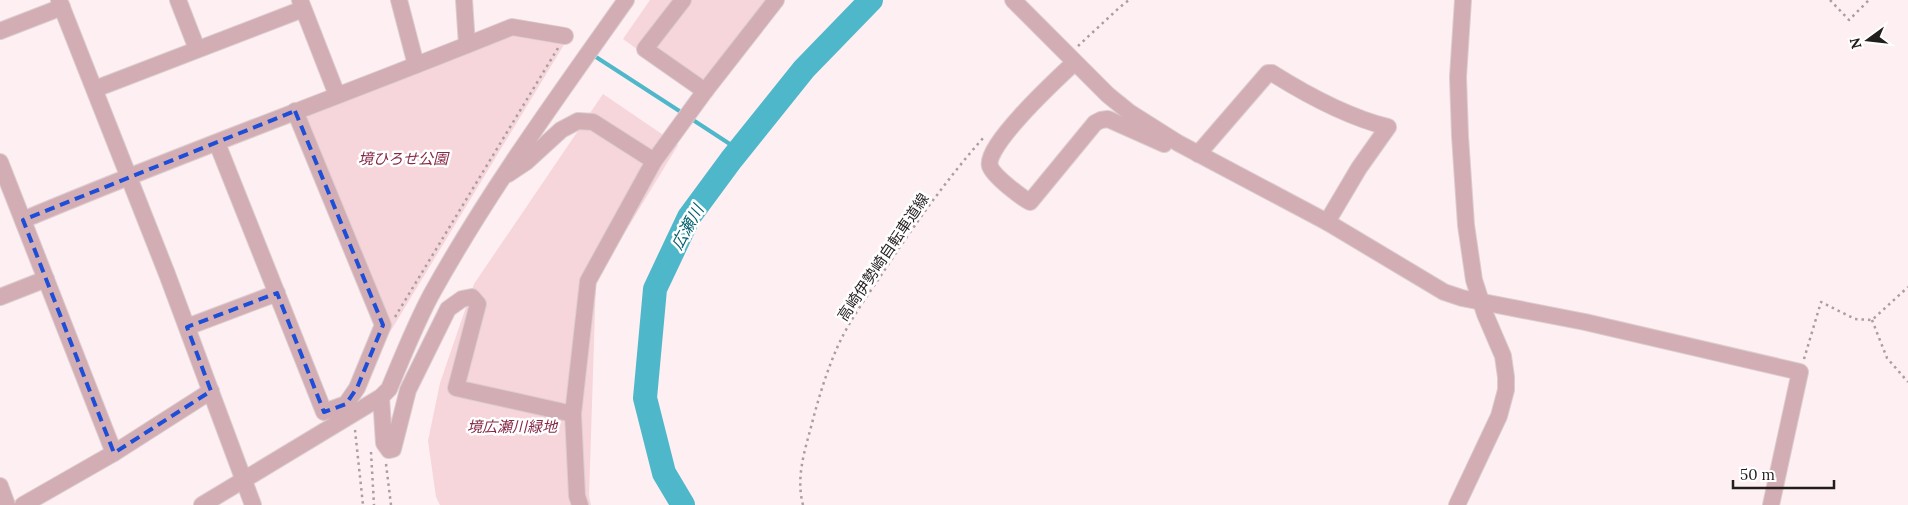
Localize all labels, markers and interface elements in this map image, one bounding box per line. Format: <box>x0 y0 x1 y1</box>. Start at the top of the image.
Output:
north arrow <box>1843 15 1893 65</box>
text: N <box>1845 36 1866 51</box>
park label: 境ひろせ公園 <box>358 149 450 168</box>
street label: 高崎伊勢崎自転車道線 <box>833 190 933 324</box>
water label: 広瀬川 <box>667 199 708 253</box>
park label: 境広瀬川緑地 <box>467 417 559 436</box>
scale bar <box>1733 458 1834 490</box>
text: 50 m <box>1740 465 1775 484</box>

